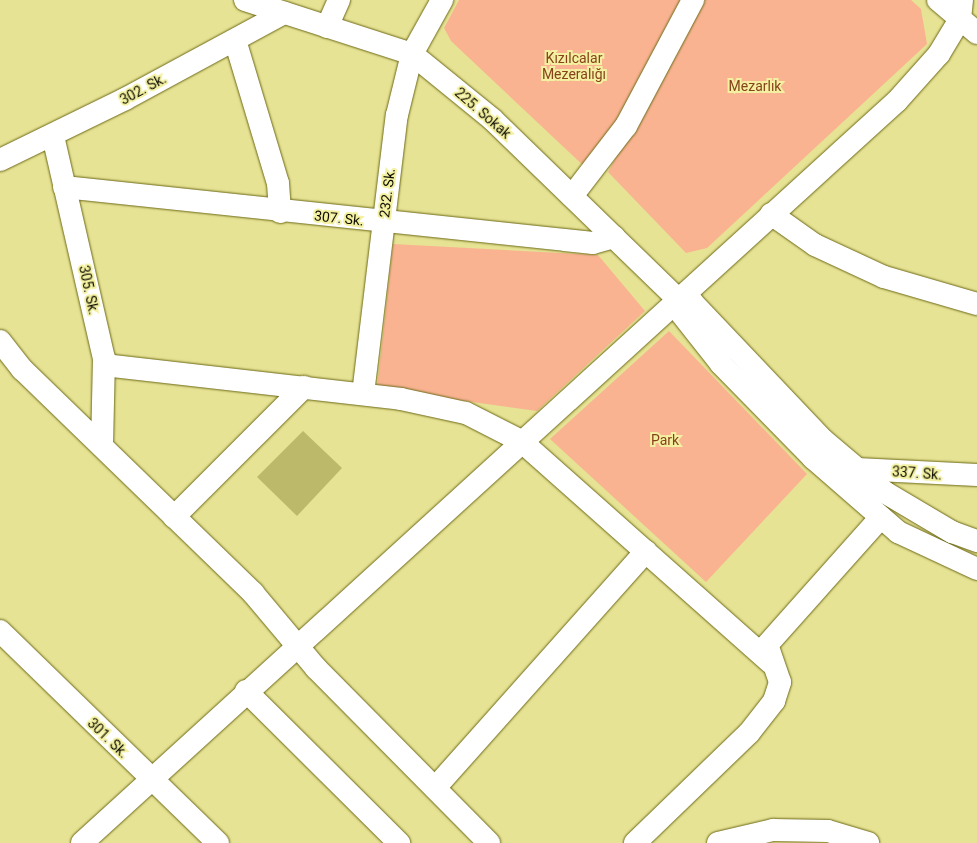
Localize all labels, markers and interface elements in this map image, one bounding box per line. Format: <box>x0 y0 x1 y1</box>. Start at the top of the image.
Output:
park label: Kızılcalar Mezeralığı <box>542 50 606 82</box>
street label: 302. Sk. <box>117 70 169 108</box>
park label: Mezarlık <box>729 78 781 94</box>
street label: 225. Sokak <box>451 84 515 142</box>
street label: 232. Sk. <box>376 167 398 219</box>
street label: 307. Sk. <box>313 207 365 229</box>
street label: 305. Sk. <box>76 264 102 316</box>
park label: Park <box>651 432 679 448</box>
street label: 337. Sk. <box>892 463 942 483</box>
street label: 301. Sk. <box>84 715 132 761</box>

